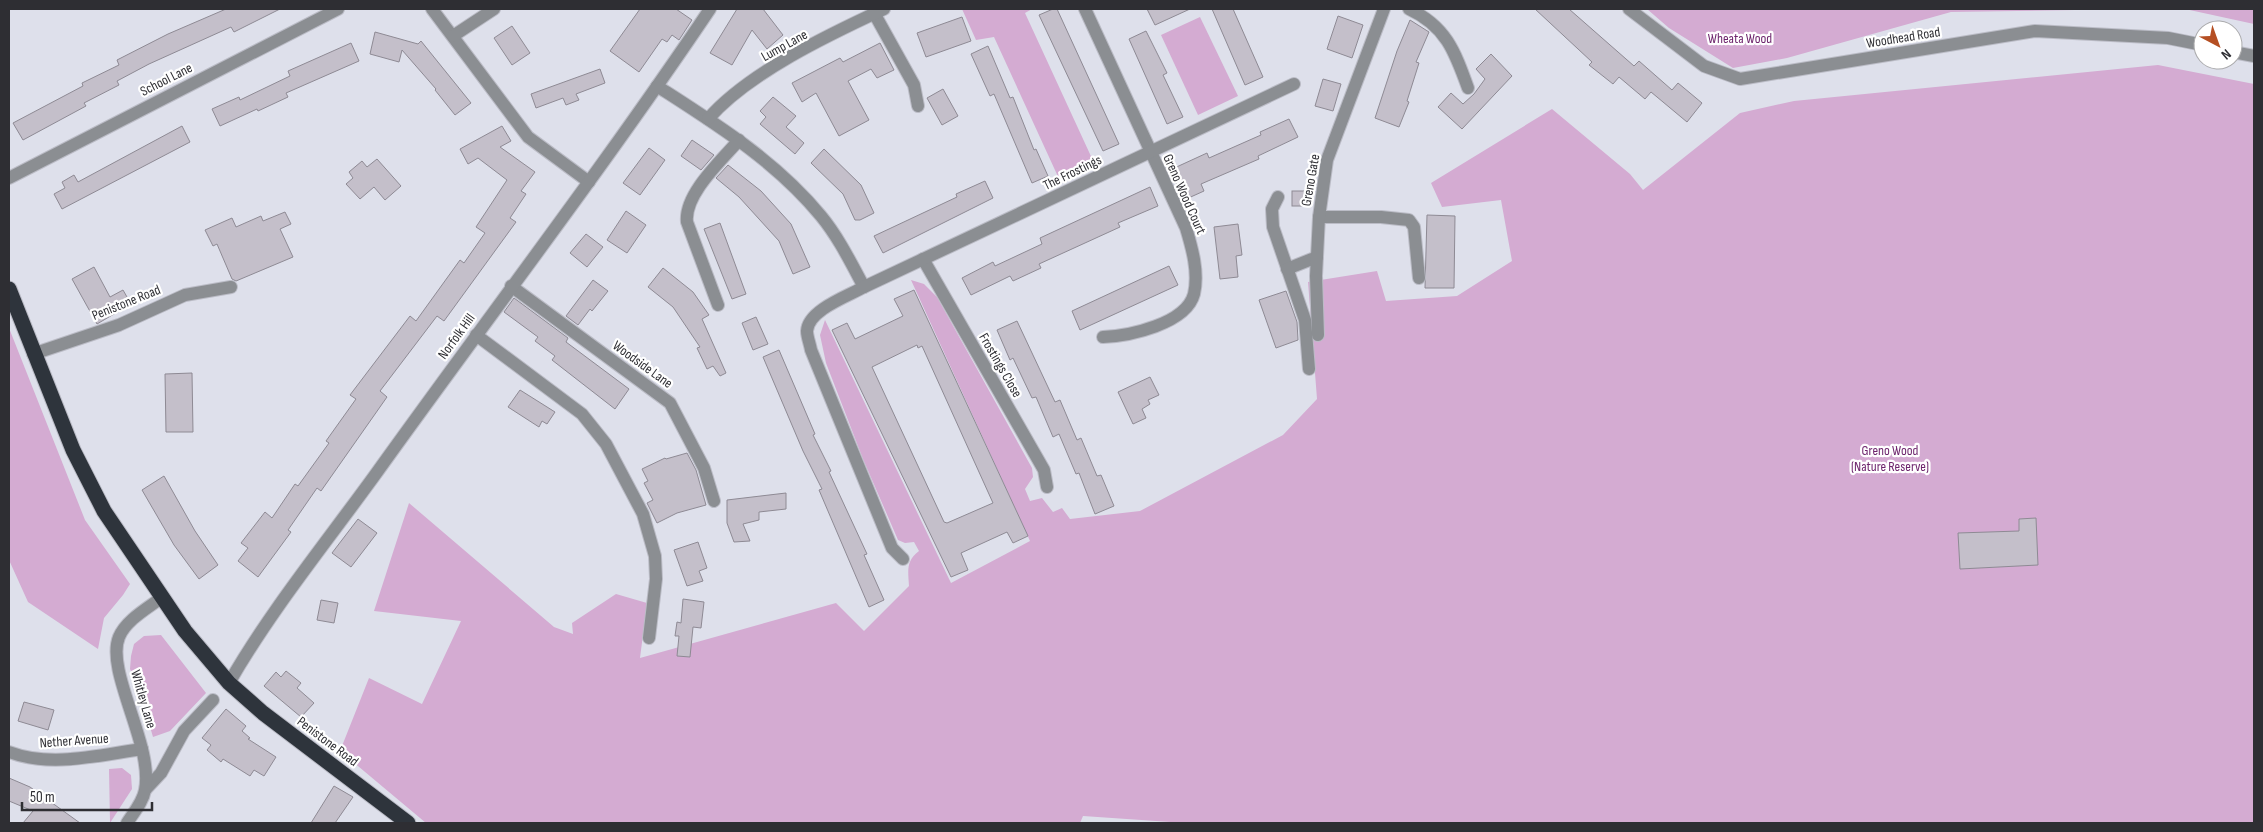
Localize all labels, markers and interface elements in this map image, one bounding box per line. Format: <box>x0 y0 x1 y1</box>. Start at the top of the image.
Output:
north arrow <box>2193 20 2243 70</box>
street label: Woodhead Road <box>1865 23 1941 52</box>
street label: Lump Lane <box>758 26 810 65</box>
park label: Wheata Wood <box>1708 30 1772 47</box>
text: N <box>2218 46 2235 63</box>
street label: School Lane <box>137 59 195 100</box>
street label: The Frostings <box>1040 151 1104 194</box>
street label: Greno Wood Court <box>1159 152 1210 237</box>
street label: Greno Gate <box>1298 153 1323 207</box>
street label: Penistone Road <box>89 281 163 324</box>
street label: Norfolk Hill <box>434 310 479 362</box>
street label: Frostings Close <box>975 330 1026 400</box>
street label: Woodside Lane <box>609 337 676 392</box>
park label: Greno Wood (Nature Reserve) <box>1851 442 1929 475</box>
street label: Whitley Lane <box>127 668 160 730</box>
street label: Penistone Road <box>294 713 362 770</box>
street label: Nether Avenue <box>39 730 109 751</box>
scale bar <box>22 780 152 812</box>
text: 50 m <box>30 788 55 807</box>

